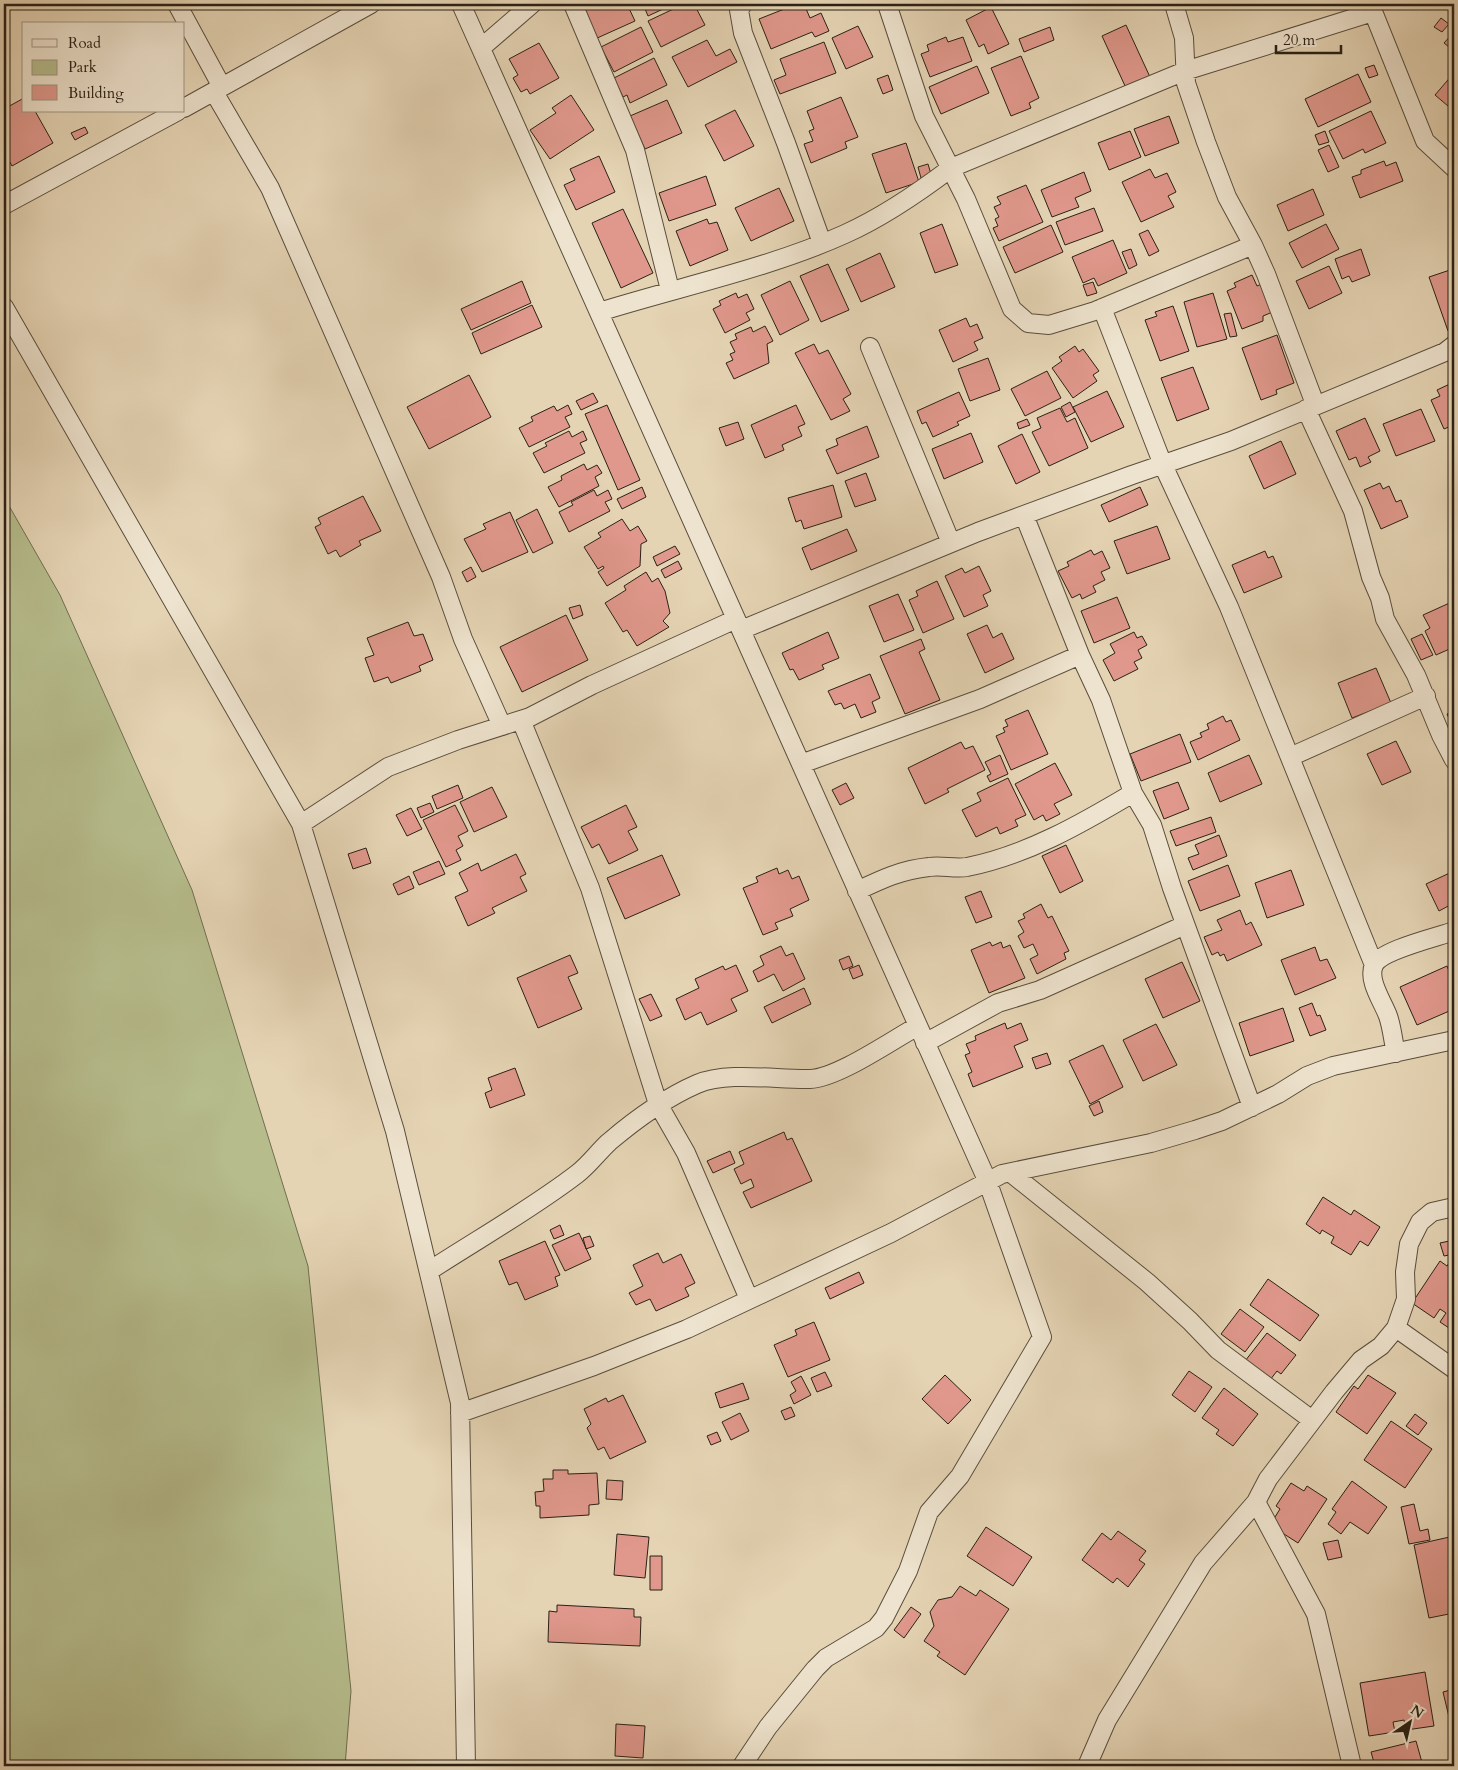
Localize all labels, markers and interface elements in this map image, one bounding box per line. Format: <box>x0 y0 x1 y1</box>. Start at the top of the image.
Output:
legend <box>22 22 185 112</box>
scale bar <box>1276 22 1340 54</box>
text: 20 m <box>1283 30 1315 50</box>
text: Road <box>68 33 101 53</box>
text: Park <box>68 57 97 77</box>
text: Building <box>68 83 124 103</box>
north arrow <box>1386 1698 1436 1748</box>
text: N <box>1407 1700 1427 1723</box>

